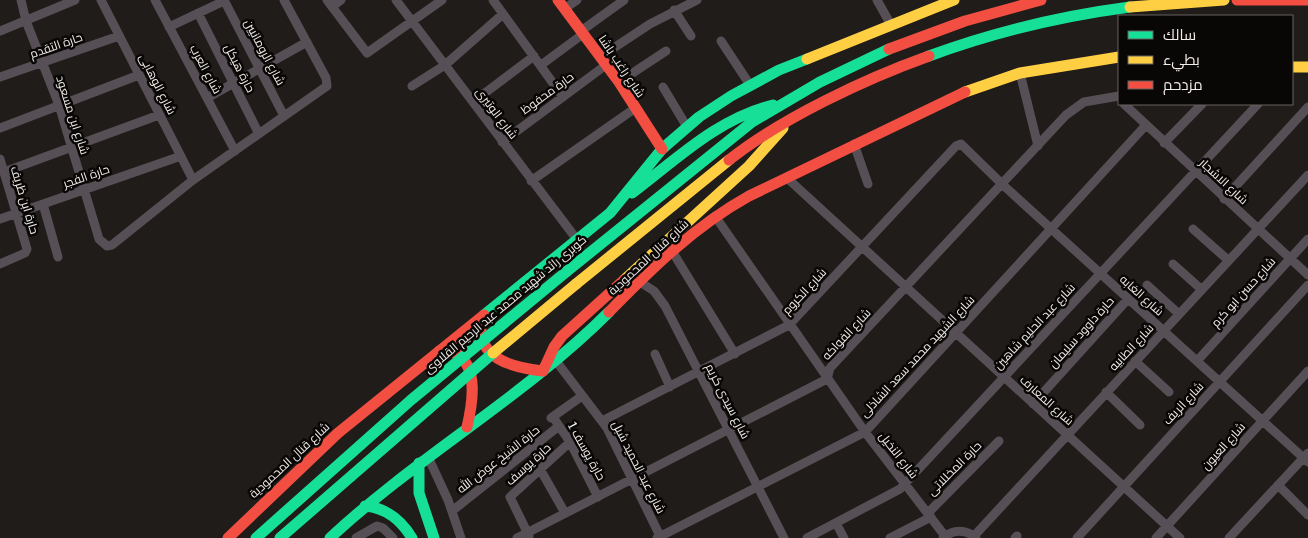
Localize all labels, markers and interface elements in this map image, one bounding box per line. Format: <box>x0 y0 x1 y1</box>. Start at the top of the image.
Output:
legend <box>1118 15 1293 105</box>
street label: شارع الرومانيين <box>240 16 289 88</box>
text: سالك <box>1163 25 1196 44</box>
street label: حارة التقدم <box>28 29 85 62</box>
street label: شارع راغب باشا <box>595 32 649 101</box>
street label: حارة هيكل <box>221 41 259 95</box>
street label: شارع العرب <box>186 42 225 97</box>
text: بطيء <box>1163 50 1200 72</box>
street label: شارع الوهابى <box>135 51 180 118</box>
street label: حارة محفوظ <box>518 69 576 117</box>
street label: شارع ابن مسعود <box>52 74 93 157</box>
text: مزدحم <box>1163 75 1203 95</box>
street label: شارع الوتيرى <box>472 84 521 142</box>
street label: شارع الاشجار <box>1195 154 1251 208</box>
street label: حارة الفجر <box>60 161 111 191</box>
street label: حارة ابن ظريف <box>8 164 42 236</box>
street label: شارع قنال المحمودية <box>605 216 692 299</box>
street label: كوبرى رائد شهيد محمد عبد الرحيم القلاوى <box>421 232 590 377</box>
street label: شارع حسن ابو كرم <box>1208 254 1279 331</box>
street label: شارع الكروم <box>779 265 830 318</box>
street label: شارع الغابه <box>1116 271 1167 319</box>
street label: شارع عبد الحليم شاهين <box>990 280 1079 373</box>
street label: شارع الشهيد محمد سعد الشاذلى <box>857 292 978 421</box>
street label: حارة داوود سليمان <box>1045 293 1117 371</box>
street label: شارع الفواكه <box>818 305 874 364</box>
street label: شارع الطابيه <box>1105 320 1157 374</box>
street label: شارع سيدى كريم <box>702 361 753 442</box>
street label: شارع المعارف <box>1016 372 1077 429</box>
street label: شارع الريف <box>1159 378 1207 428</box>
street label: شارع عبد الحميد شبل <box>608 418 669 517</box>
street label: شارع قنال المحمودية <box>246 419 333 502</box>
street label: حارة يوسف 1 <box>565 419 609 483</box>
street label: شارع العيون <box>1198 419 1249 474</box>
street label: حارة الشيخ عوض الله <box>454 422 543 497</box>
street label: شارع النخيل <box>875 429 922 482</box>
street label: حارة المخللاتى <box>924 438 984 498</box>
street label: حارة يوسف <box>502 440 554 488</box>

